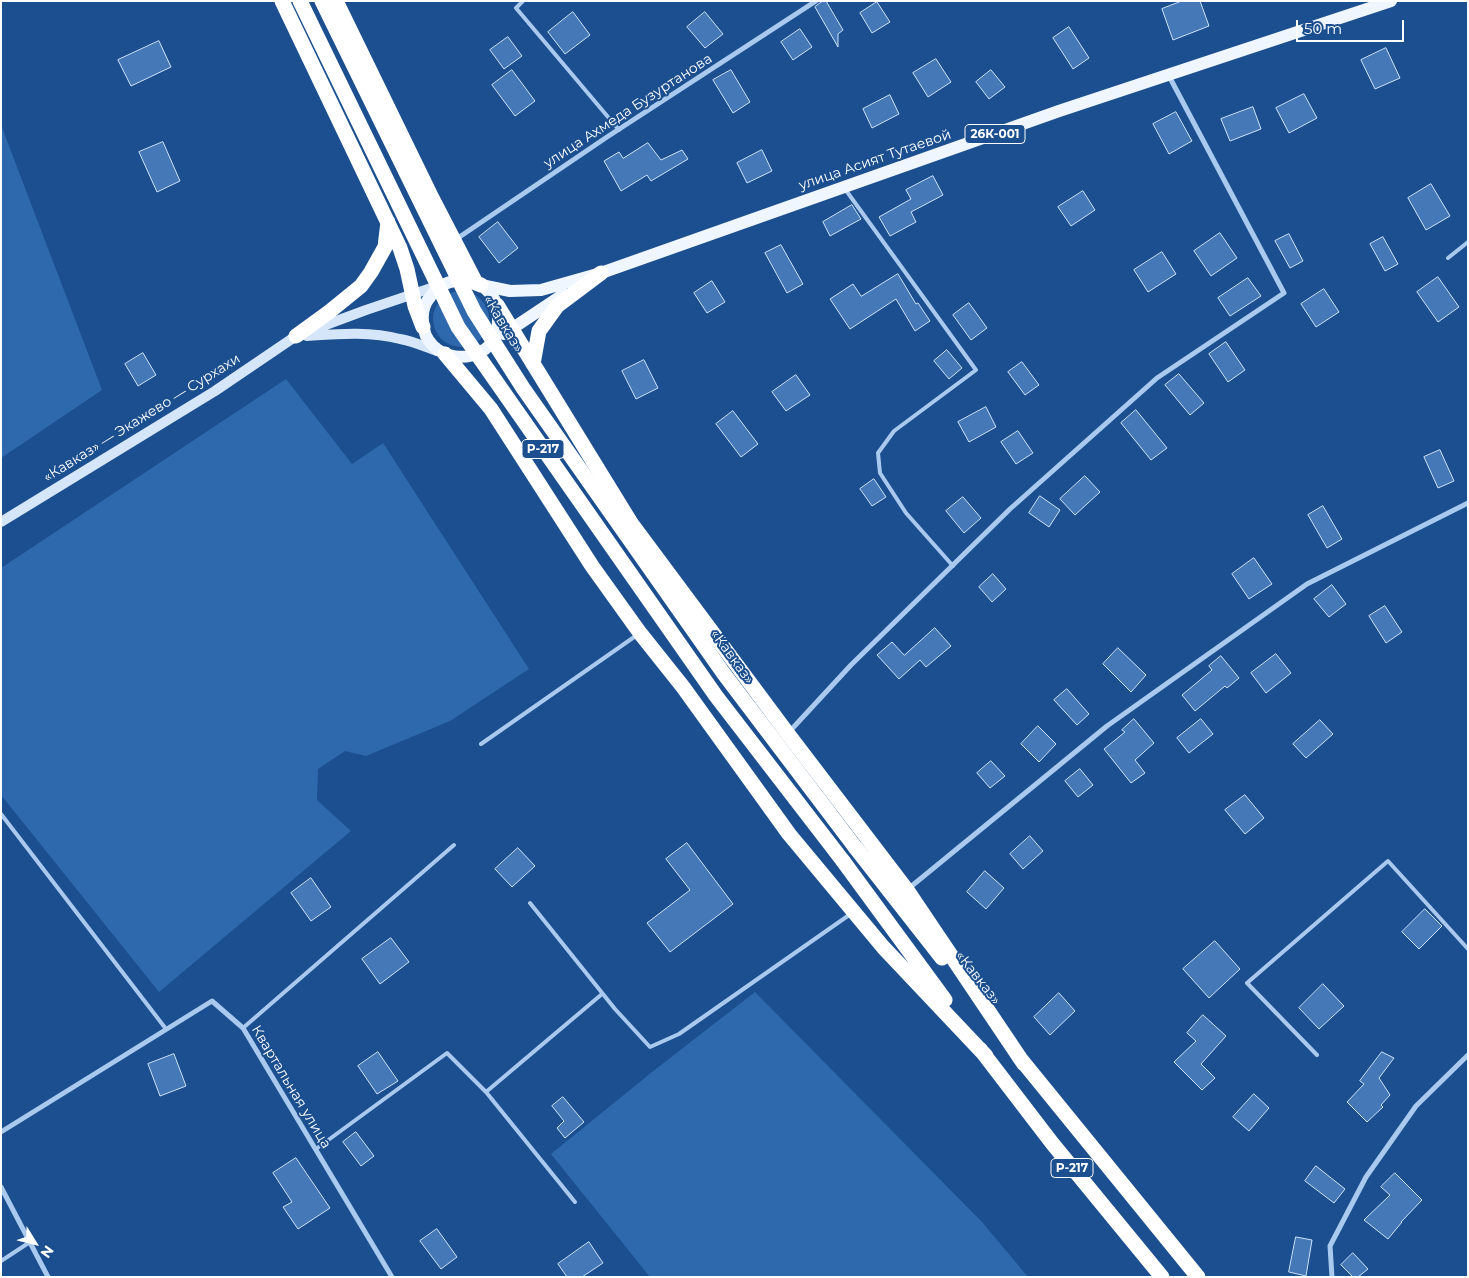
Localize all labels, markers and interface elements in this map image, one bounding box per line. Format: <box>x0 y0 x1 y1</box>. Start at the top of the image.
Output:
scale bar <box>1299 10 1406 42</box>
text: 50 m <box>1304 19 1342 38</box>
street label: улица Ахмеда Бузуртанова <box>541 50 715 172</box>
road number: 26К-001 <box>965 125 1025 144</box>
street label: улица Асият Тутаевой <box>797 126 953 194</box>
street label: «Кавказ» <box>480 293 526 355</box>
street label: «Кавказ» — Экажево — Сурхахи <box>40 350 244 486</box>
road number: Р-217 <box>522 439 564 458</box>
street label: «Кавказ» <box>707 626 757 688</box>
street label: «Кавказ» <box>952 948 1004 1008</box>
street label: Квартальная улица <box>248 1022 334 1152</box>
road number: Р-217 <box>1051 1158 1093 1178</box>
north arrow <box>10 1218 60 1268</box>
text: N <box>37 1242 58 1262</box>

